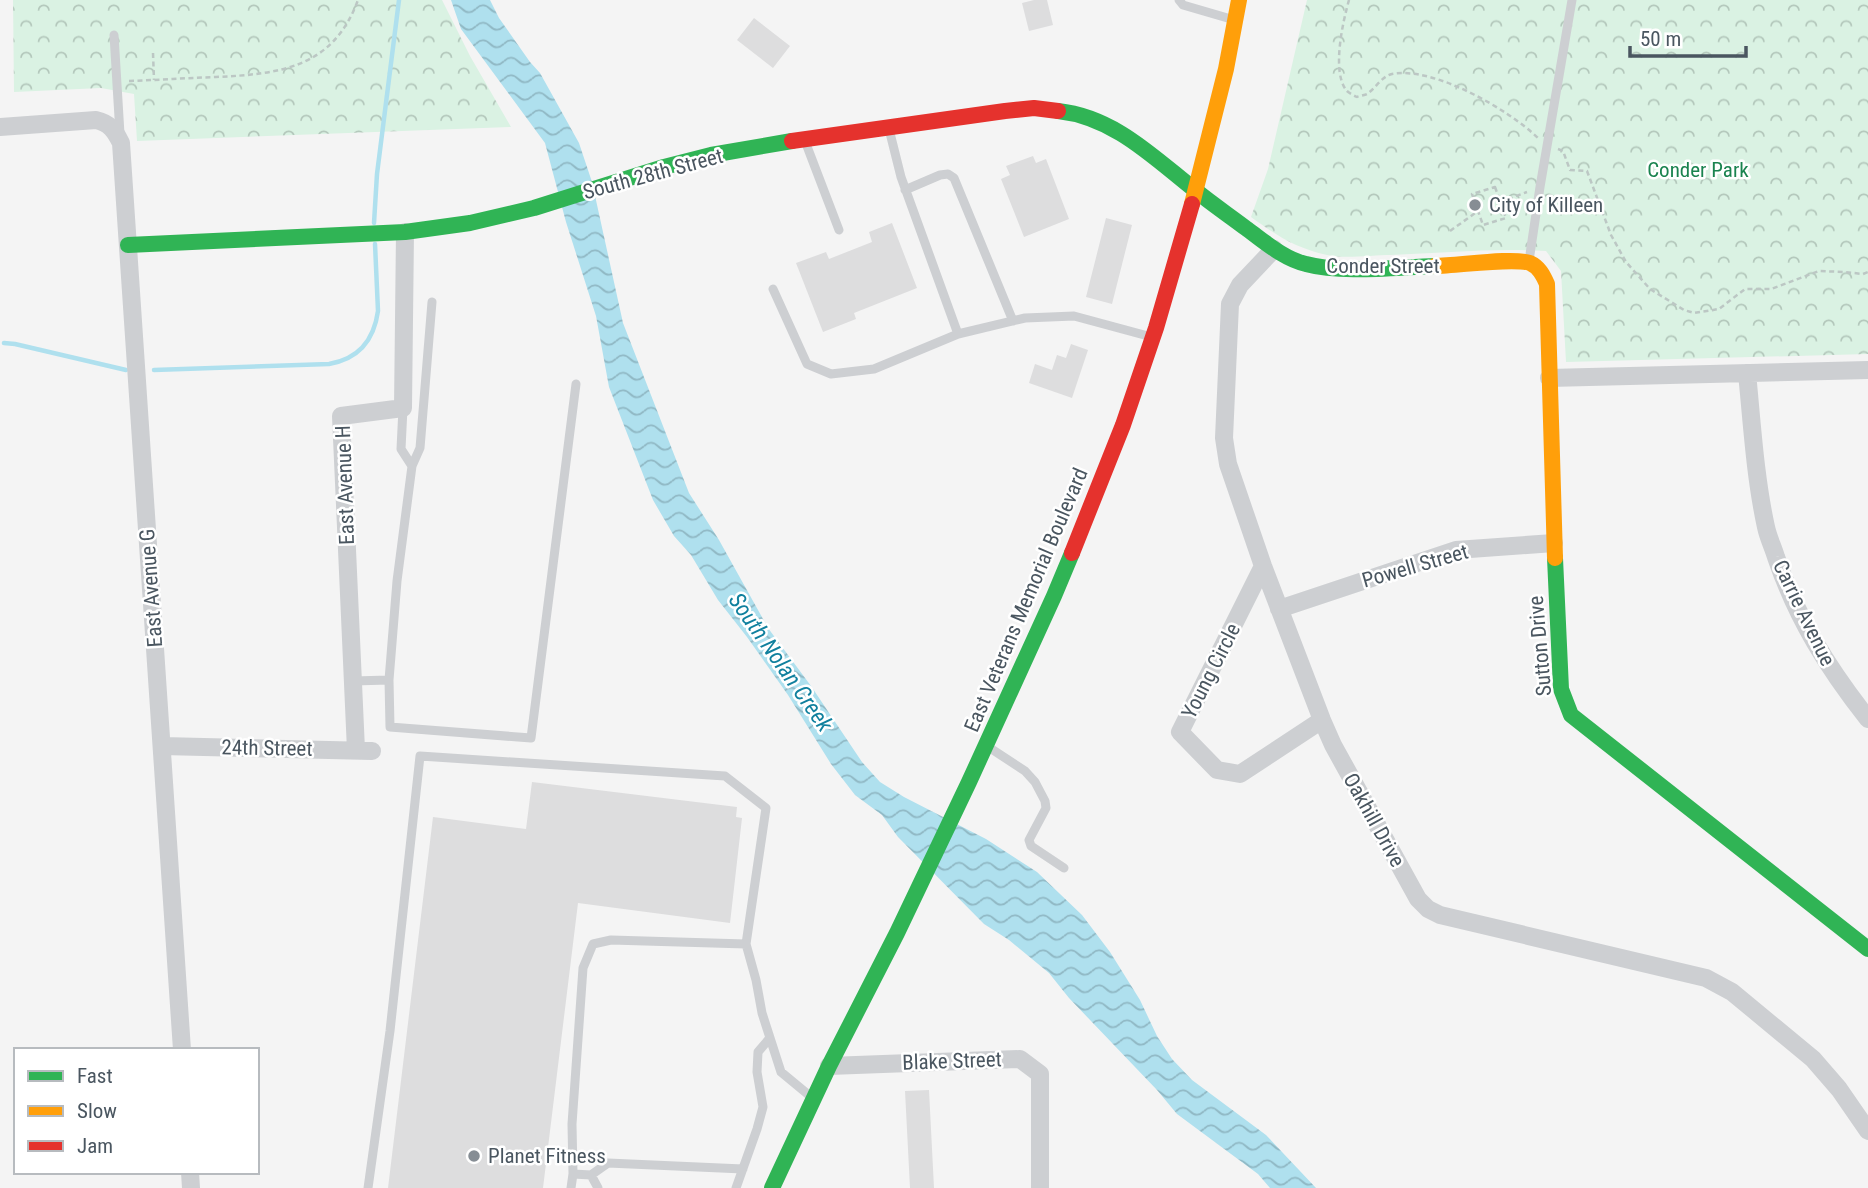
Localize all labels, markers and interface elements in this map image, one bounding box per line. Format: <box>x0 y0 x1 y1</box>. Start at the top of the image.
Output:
scale bar <box>1630 14 1745 58</box>
text: 50 m <box>1640 27 1681 51</box>
street label: South 28th Street <box>580 144 726 204</box>
park label: Conder Park <box>1647 158 1749 182</box>
place label: City of Killeen <box>1489 193 1603 217</box>
marker: City of Killeen <box>1467 197 1483 213</box>
street label: Conder Street <box>1326 254 1440 278</box>
street label: East Avenue H <box>331 425 359 545</box>
street label: East Veterans Memorial Boulevard <box>959 465 1093 735</box>
street label: East Avenue G <box>135 528 167 648</box>
street label: Powell Street <box>1359 539 1471 593</box>
street label: Carrie Avenue <box>1768 556 1840 670</box>
water label: South Nolan Creek <box>723 588 839 738</box>
street label: Sutton Drive <box>1524 595 1556 697</box>
street label: Young Circle <box>1177 619 1245 723</box>
street label: 24th Street <box>221 735 313 761</box>
street label: Oakhill Drive <box>1338 769 1410 871</box>
street label: Blake Street <box>902 1047 1002 1075</box>
legend <box>14 1048 259 1174</box>
text: Fast <box>77 1064 113 1088</box>
text: Slow <box>77 1099 117 1123</box>
text: Jam <box>77 1134 113 1158</box>
place label: Planet Fitness <box>488 1144 606 1168</box>
marker: Planet Fitness <box>466 1148 482 1164</box>

